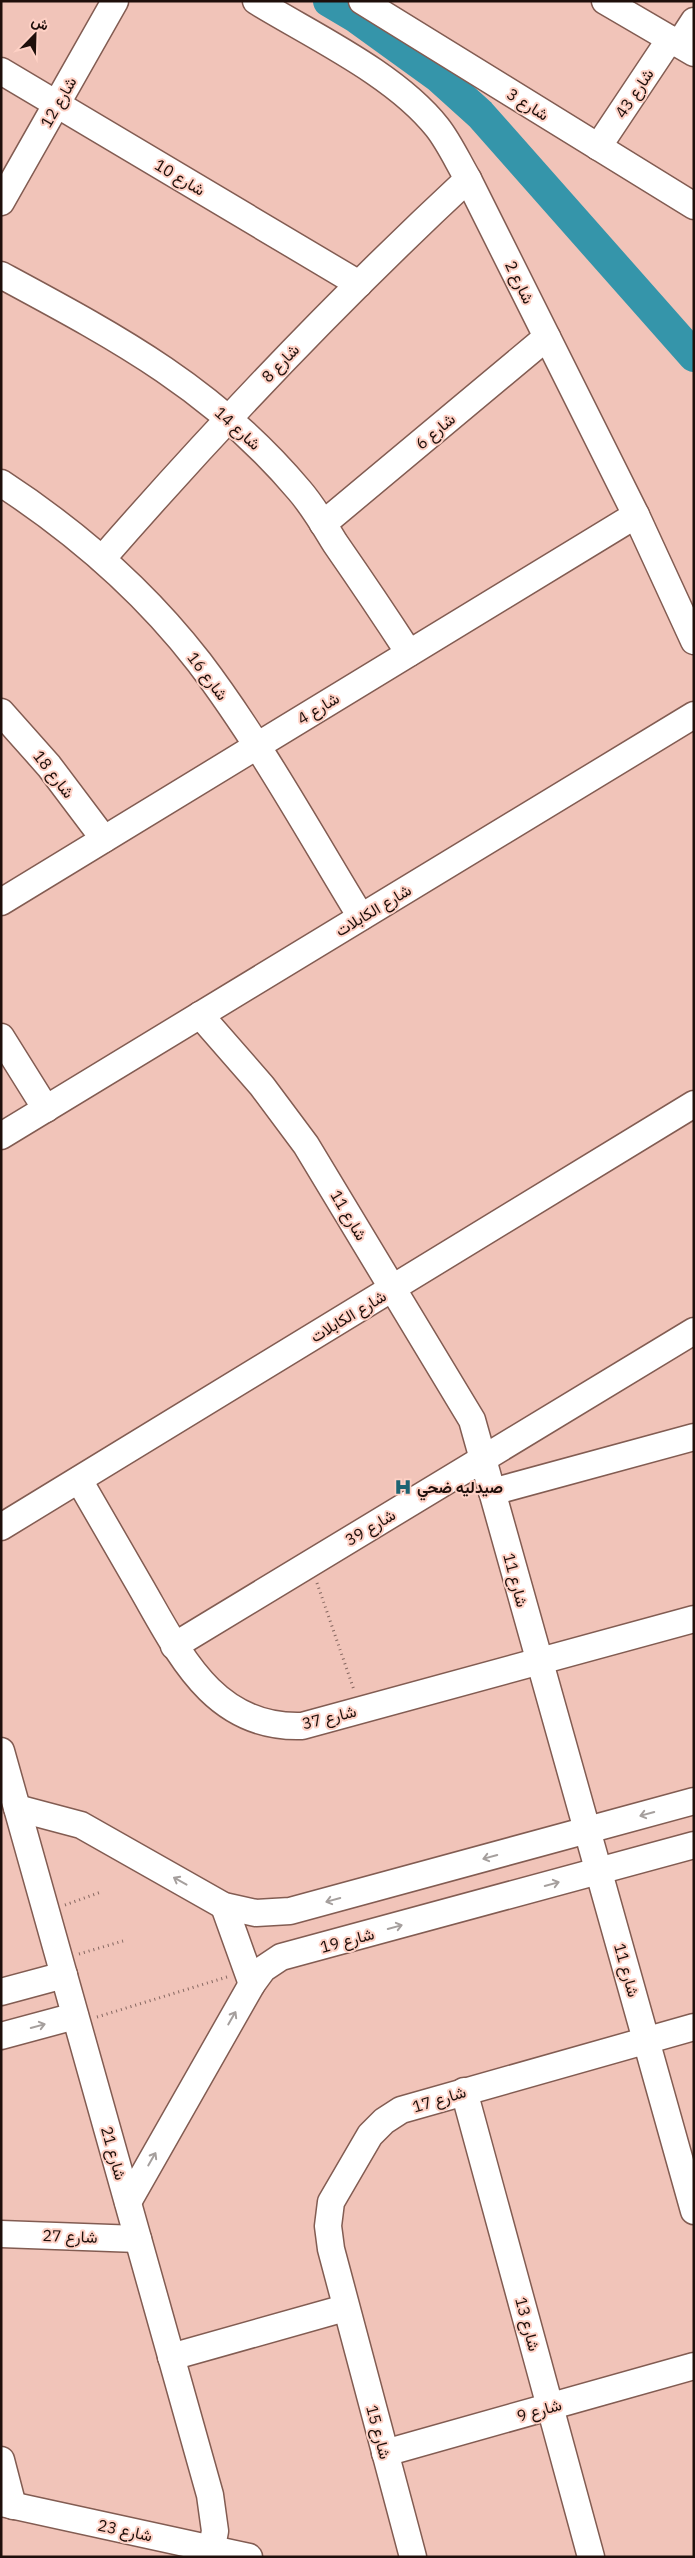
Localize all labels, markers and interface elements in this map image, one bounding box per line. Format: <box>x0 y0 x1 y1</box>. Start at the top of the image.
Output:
north arrow <box>10 10 60 60</box>
text: ش <box>29 11 51 35</box>
street label: شارع 43 <box>610 65 659 123</box>
street label: شارع 12 <box>36 73 82 132</box>
street label: شارع 3 <box>502 83 553 126</box>
street label: شارع 10 <box>150 154 209 201</box>
street label: شارع 2 <box>499 257 539 308</box>
street label: شارع 8 <box>257 340 304 388</box>
street label: شارع 14 <box>209 402 265 455</box>
street label: شارع 6 <box>411 409 460 455</box>
street label: شارع 16 <box>182 648 233 705</box>
street label: شارع 4 <box>293 688 344 730</box>
street label: شارع 18 <box>28 746 79 803</box>
street label: شارع الكابلات <box>331 880 416 942</box>
street label: شارع 11 <box>325 1186 372 1245</box>
street label: شارع الكابلات <box>306 1286 391 1348</box>
hospital icon: صيدليه ضحي <box>393 1477 413 1497</box>
place label: صيدليه ضحي <box>417 1477 503 1501</box>
street label: شارع 39 <box>341 1504 400 1551</box>
street label: شارع 11 <box>497 1551 533 1610</box>
street label: شارع 37 <box>300 1701 359 1735</box>
one-way arrow <box>639 1810 655 1819</box>
one-way arrow <box>482 1852 498 1862</box>
one-way arrow <box>173 1875 188 1885</box>
one-way arrow <box>543 1879 559 1888</box>
one-way arrow <box>326 1895 342 1905</box>
one-way arrow <box>387 1921 403 1931</box>
street label: شارع 19 <box>318 1923 377 1959</box>
street label: شارع 11 <box>608 1941 644 2000</box>
one-way arrow <box>228 2012 238 2026</box>
one-way arrow <box>30 2021 46 2030</box>
street label: شارع 17 <box>410 2081 469 2119</box>
street label: شارع 21 <box>95 2124 131 2183</box>
one-way arrow <box>147 2152 157 2167</box>
street label: شارع 27 <box>42 2225 98 2249</box>
street label: شارع 13 <box>509 2295 545 2354</box>
street label: شارع 9 <box>514 2394 564 2428</box>
street label: شارع 15 <box>360 2403 396 2462</box>
street label: شارع 23 <box>96 2514 154 2547</box>

